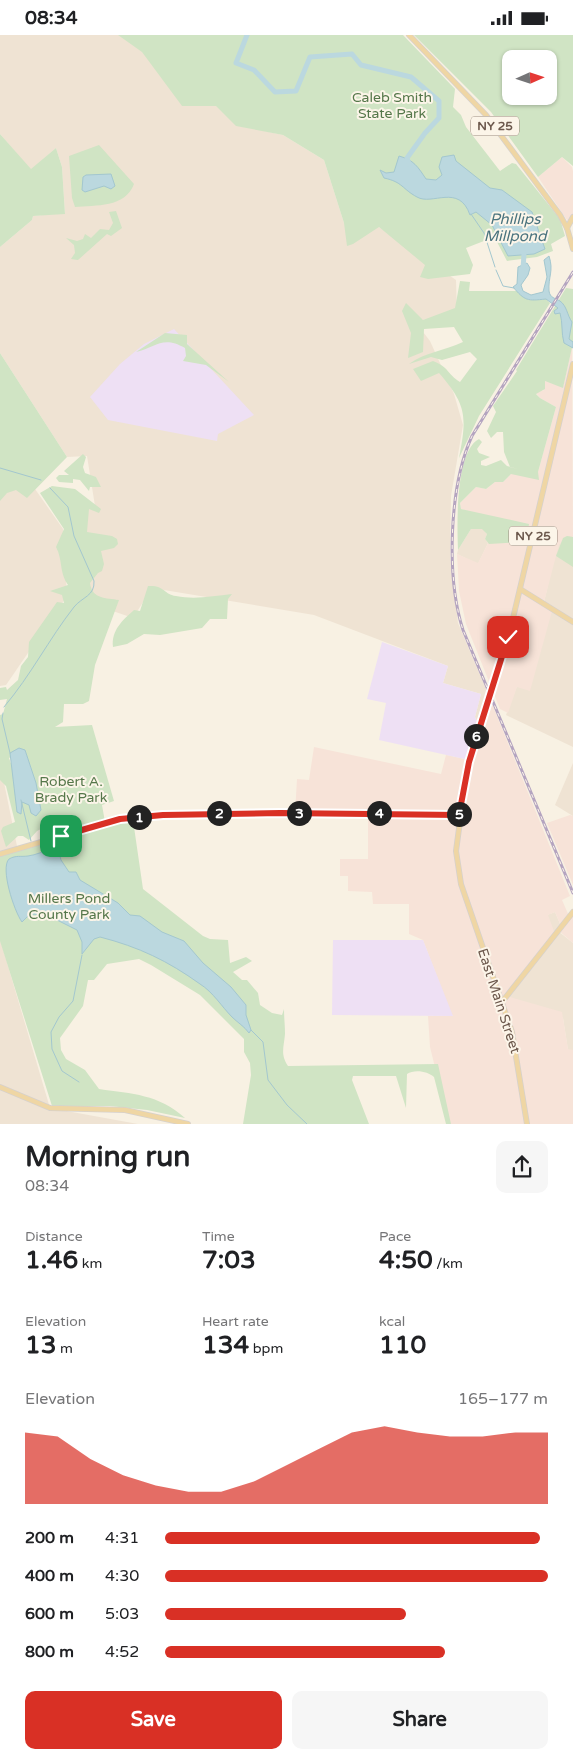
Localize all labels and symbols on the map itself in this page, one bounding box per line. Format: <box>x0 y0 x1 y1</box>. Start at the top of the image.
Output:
north arrow <box>502 50 558 105</box>
park label: Caleb Smith State Park <box>352 89 432 122</box>
road number: NY 25 <box>471 117 519 135</box>
water label: Phillips Millpond <box>484 210 548 245</box>
road number: NY 25 <box>509 527 557 546</box>
pin <box>487 616 529 658</box>
pin: 6 <box>464 723 488 749</box>
park label: Robert A. Brady Park <box>35 773 108 806</box>
pin: 2 <box>206 801 232 825</box>
pin: 3 <box>286 801 312 825</box>
pin: 4 <box>366 801 392 825</box>
pin: 5 <box>446 801 472 827</box>
pin: 1 <box>126 805 152 829</box>
pin <box>40 815 82 857</box>
park label: Millers Pond County Park <box>28 890 110 923</box>
street label: East Main Street <box>474 946 524 1056</box>

